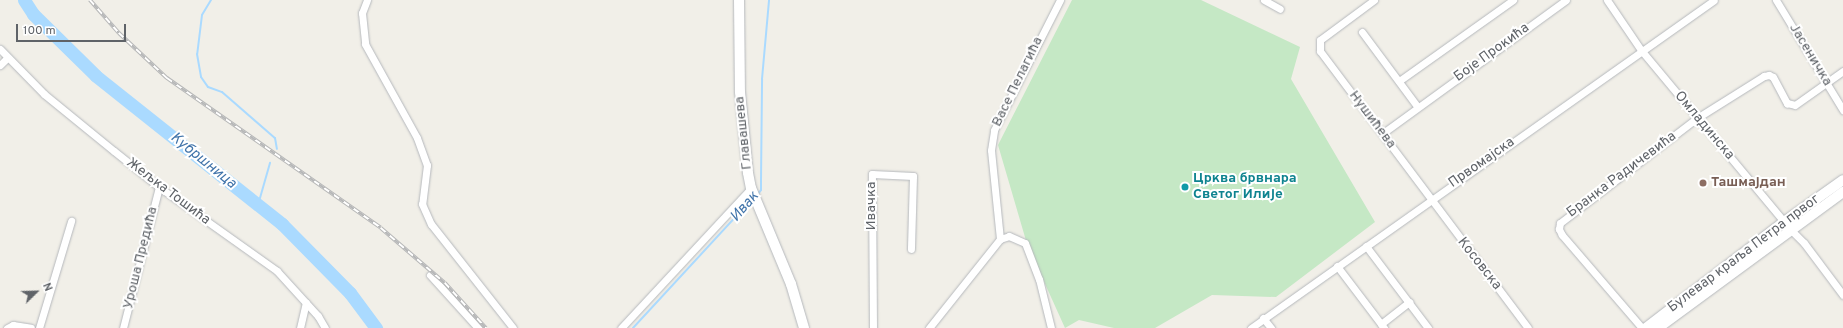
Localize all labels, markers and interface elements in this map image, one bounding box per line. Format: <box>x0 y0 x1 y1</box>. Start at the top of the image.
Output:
scale bar <box>18 16 128 42</box>
street label: Боје Прокића <box>1451 20 1533 86</box>
street label: Јасеничка <box>1785 21 1835 89</box>
text: 100 m <box>23 23 56 39</box>
street label: Васе Пелагића <box>989 34 1047 130</box>
street label: Нушићева <box>1345 88 1399 152</box>
street label: Омладинска <box>1670 88 1738 164</box>
street label: Главашева <box>732 95 756 171</box>
street label: Бранка Радичевића <box>1564 128 1680 222</box>
water label: Кубршница <box>166 129 240 193</box>
street label: Првомајска <box>1446 134 1518 192</box>
street label: Жељка Тошића <box>122 155 214 229</box>
place label: Црква брвнара Светог Илије <box>1193 171 1297 204</box>
place label: Ташмајдан <box>1711 175 1786 191</box>
marker: Ташмајдан <box>1698 178 1708 188</box>
street label: Ивачка <box>864 182 880 230</box>
marker: Црква брвнара Светог Илије <box>1180 182 1190 192</box>
water label: Ивак <box>727 188 763 226</box>
street label: Булевар краља Петра првог <box>1665 191 1823 317</box>
street label: Уроша Предића <box>120 205 162 311</box>
street label: Косовска <box>1453 234 1505 294</box>
north arrow <box>16 272 56 312</box>
text: N <box>39 281 55 294</box>

